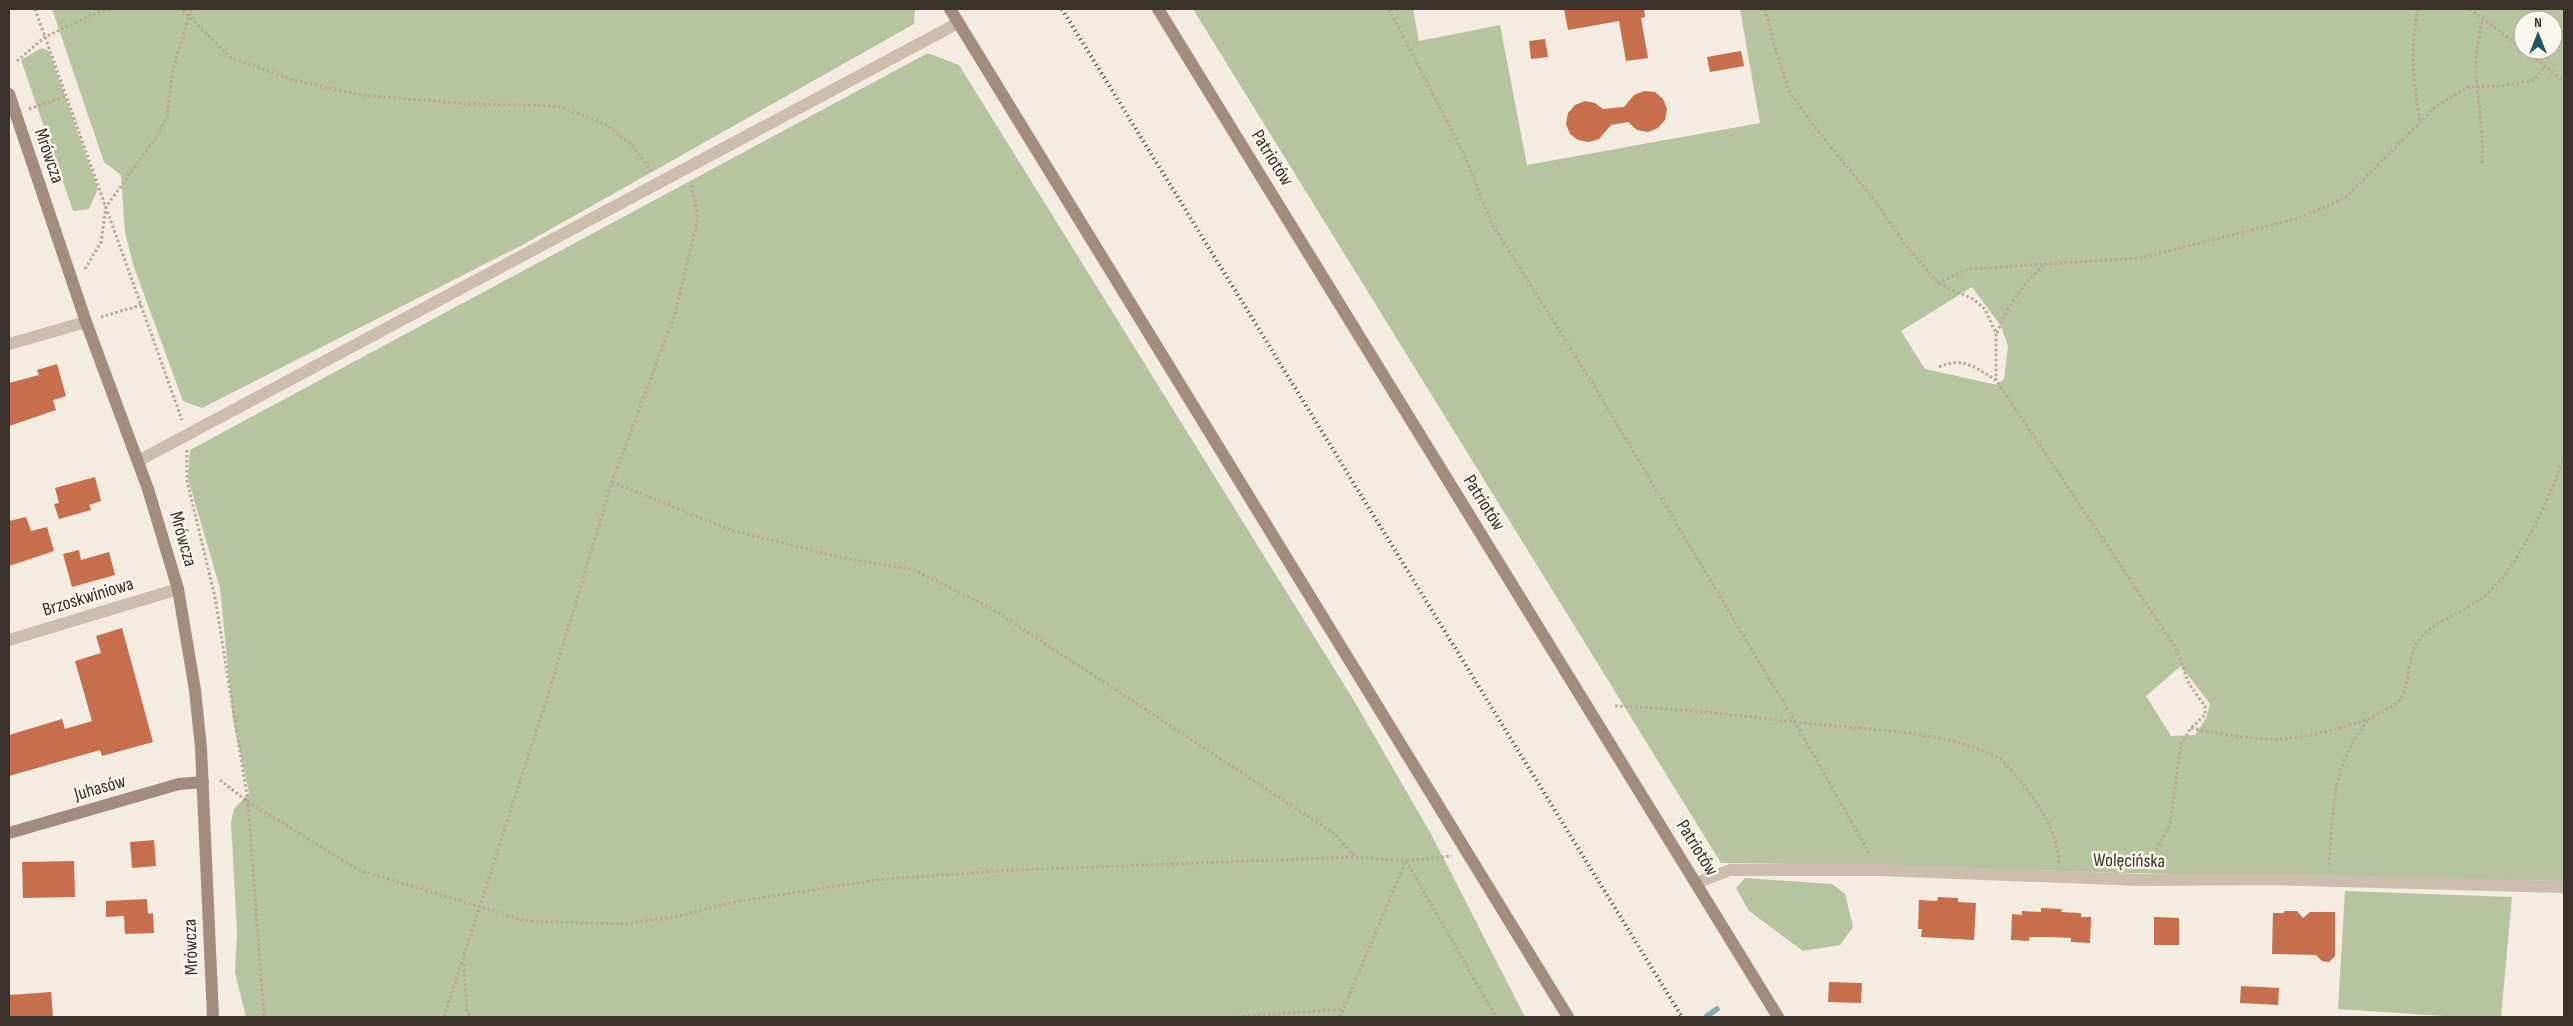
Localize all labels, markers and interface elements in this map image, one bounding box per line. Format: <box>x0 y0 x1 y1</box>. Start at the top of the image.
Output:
north arrow <box>2513 10 2563 60</box>
text: N <box>2534 14 2542 31</box>
street label: Mrówcza <box>29 126 69 186</box>
street label: Patriotów <box>1246 126 1298 191</box>
street label: Patriotów <box>1458 471 1510 536</box>
street label: Mrówcza <box>164 509 202 569</box>
street label: Brzoskwiniowa <box>40 572 136 622</box>
street label: Juhasów <box>71 770 129 807</box>
street label: Patriotów <box>1671 816 1723 881</box>
street label: Wolęcińska <box>2093 849 2165 873</box>
street label: Mrówcza <box>179 918 203 976</box>

